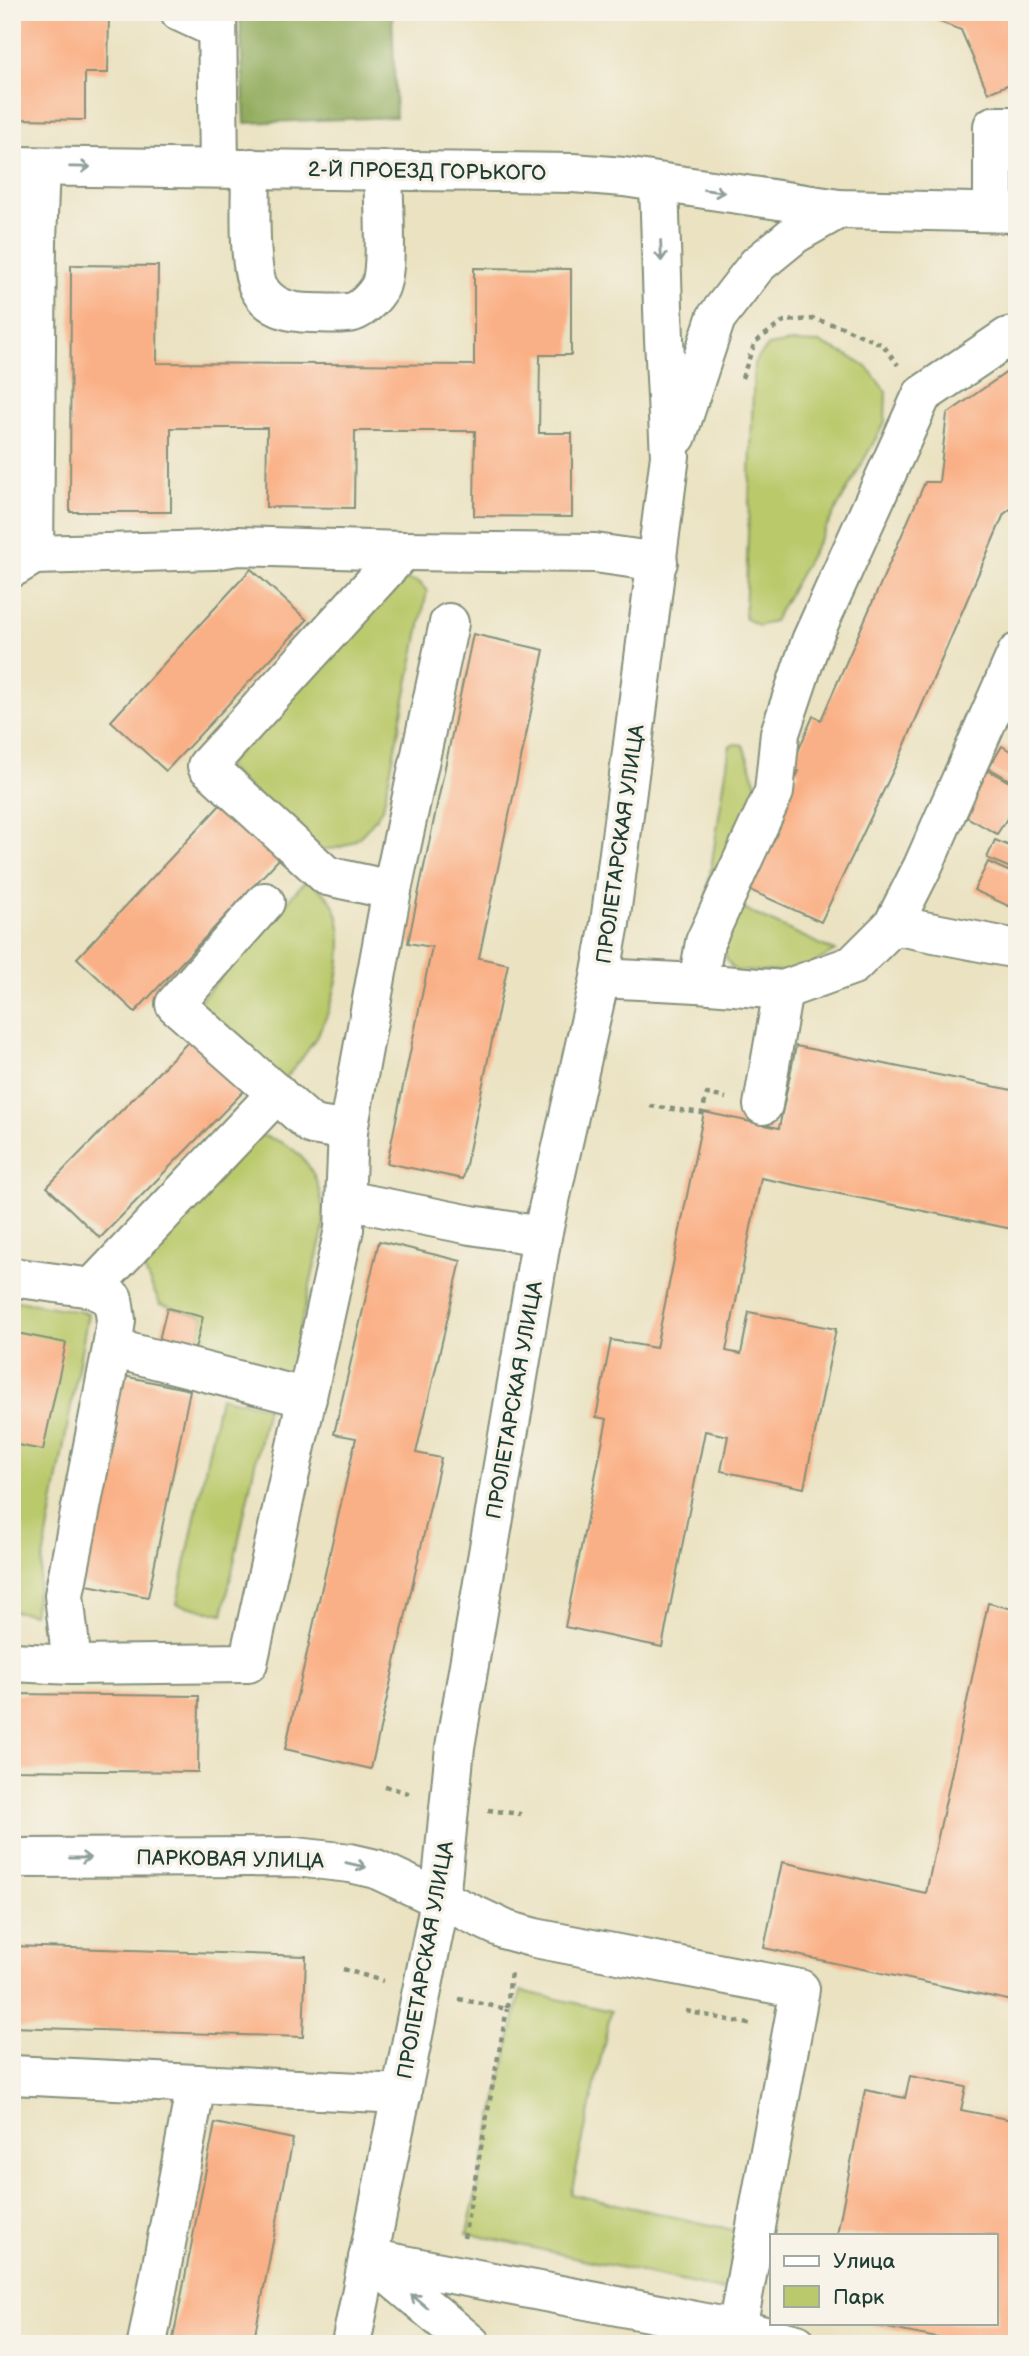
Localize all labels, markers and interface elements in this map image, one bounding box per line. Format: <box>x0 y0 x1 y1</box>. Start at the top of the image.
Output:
street label: 2-Й ПРОЕЗД ГОРЬКОГО <box>308 157 546 186</box>
one-way arrow <box>69 160 92 174</box>
one-way arrow <box>702 185 725 198</box>
one-way arrow <box>655 240 668 263</box>
street label: ПРОЛЕТАРСКАЯ УЛИЦА <box>591 723 650 965</box>
street label: ПРОЛЕТАРСКАЯ УЛИЦА <box>481 1279 548 1521</box>
street label: ПРОЛЕТАРСКАЯ УЛИЦА <box>392 1839 459 2081</box>
street label: ПАРКОВАЯ УЛИЦА <box>136 1845 324 1874</box>
one-way arrow <box>69 1851 92 1865</box>
one-way arrow <box>345 1859 367 1872</box>
legend <box>770 2234 998 2324</box>
text: Улица <box>833 2249 896 2274</box>
text: Парк <box>833 2285 884 2310</box>
one-way arrow <box>411 2293 429 2309</box>

